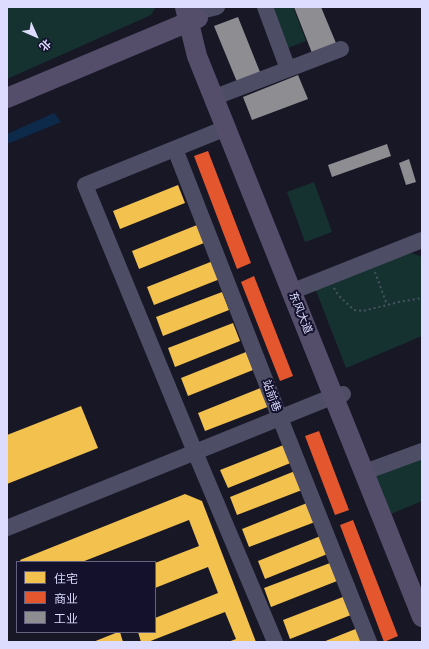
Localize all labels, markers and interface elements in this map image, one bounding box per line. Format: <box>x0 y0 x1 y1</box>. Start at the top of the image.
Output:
north arrow <box>16 16 56 56</box>
text: 北 <box>36 36 53 53</box>
street label: 东风大道 <box>286 290 314 336</box>
street label: 站前巷 <box>259 378 283 414</box>
legend <box>16 561 156 633</box>
text: 住宅 <box>54 572 78 586</box>
text: 商业 <box>54 592 78 606</box>
text: 工业 <box>54 612 78 626</box>

